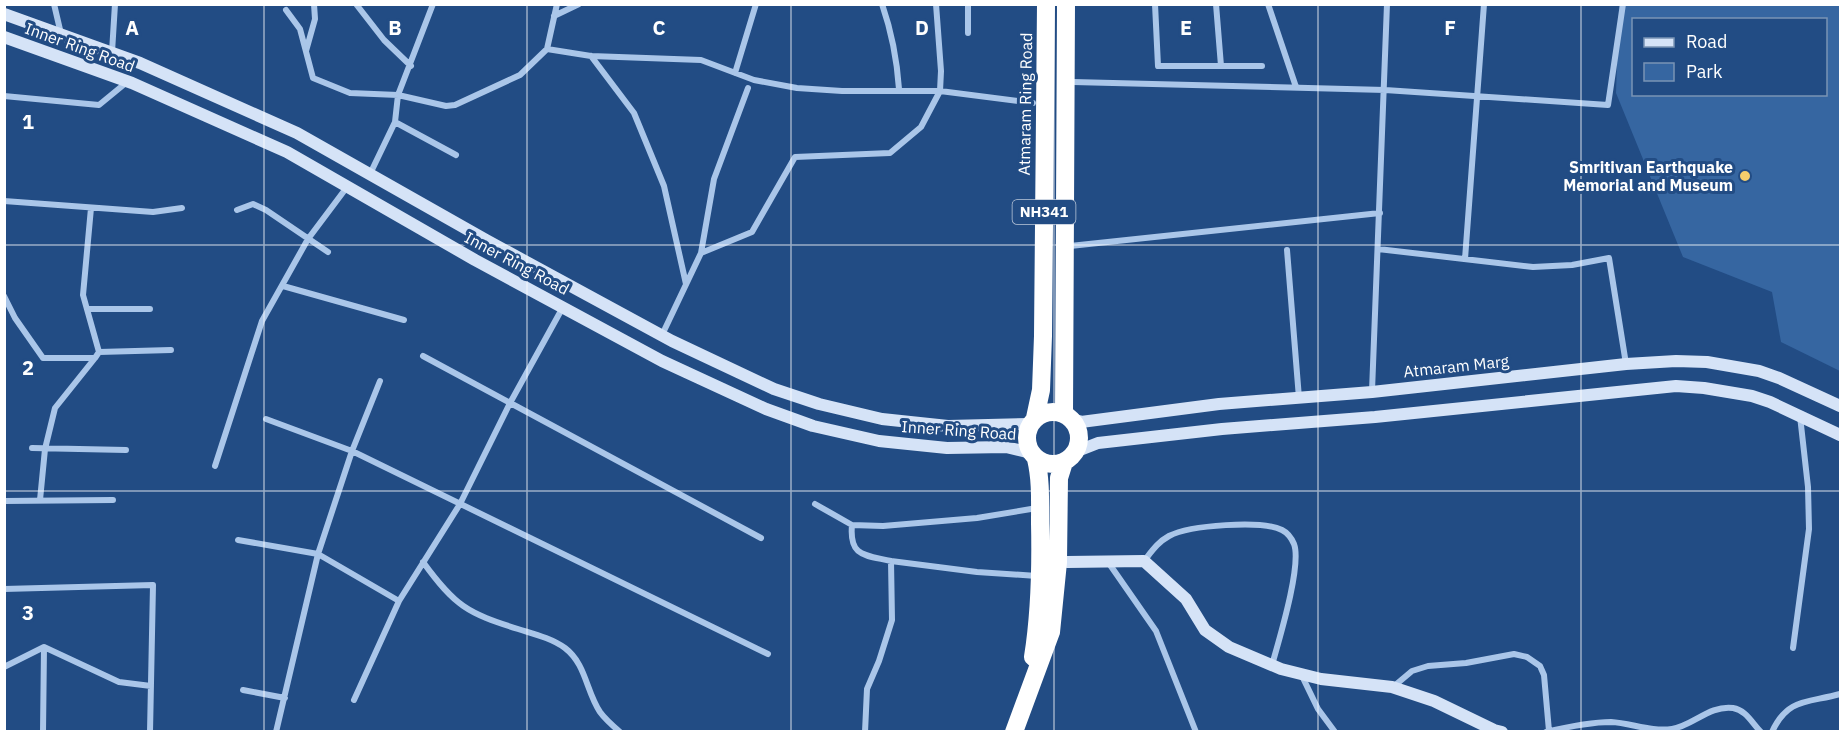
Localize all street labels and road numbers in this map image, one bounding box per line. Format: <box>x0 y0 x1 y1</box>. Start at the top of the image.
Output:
street label: Inner Ring Road <box>22 18 138 76</box>
street label: Atmaram Ring Road <box>1014 32 1036 176</box>
road number: NH341 <box>1012 200 1076 224</box>
street label: Inner Ring Road <box>461 227 573 299</box>
street label: Atmaram Marg <box>1402 350 1510 381</box>
street label: Inner Ring Road <box>901 416 1017 444</box>

